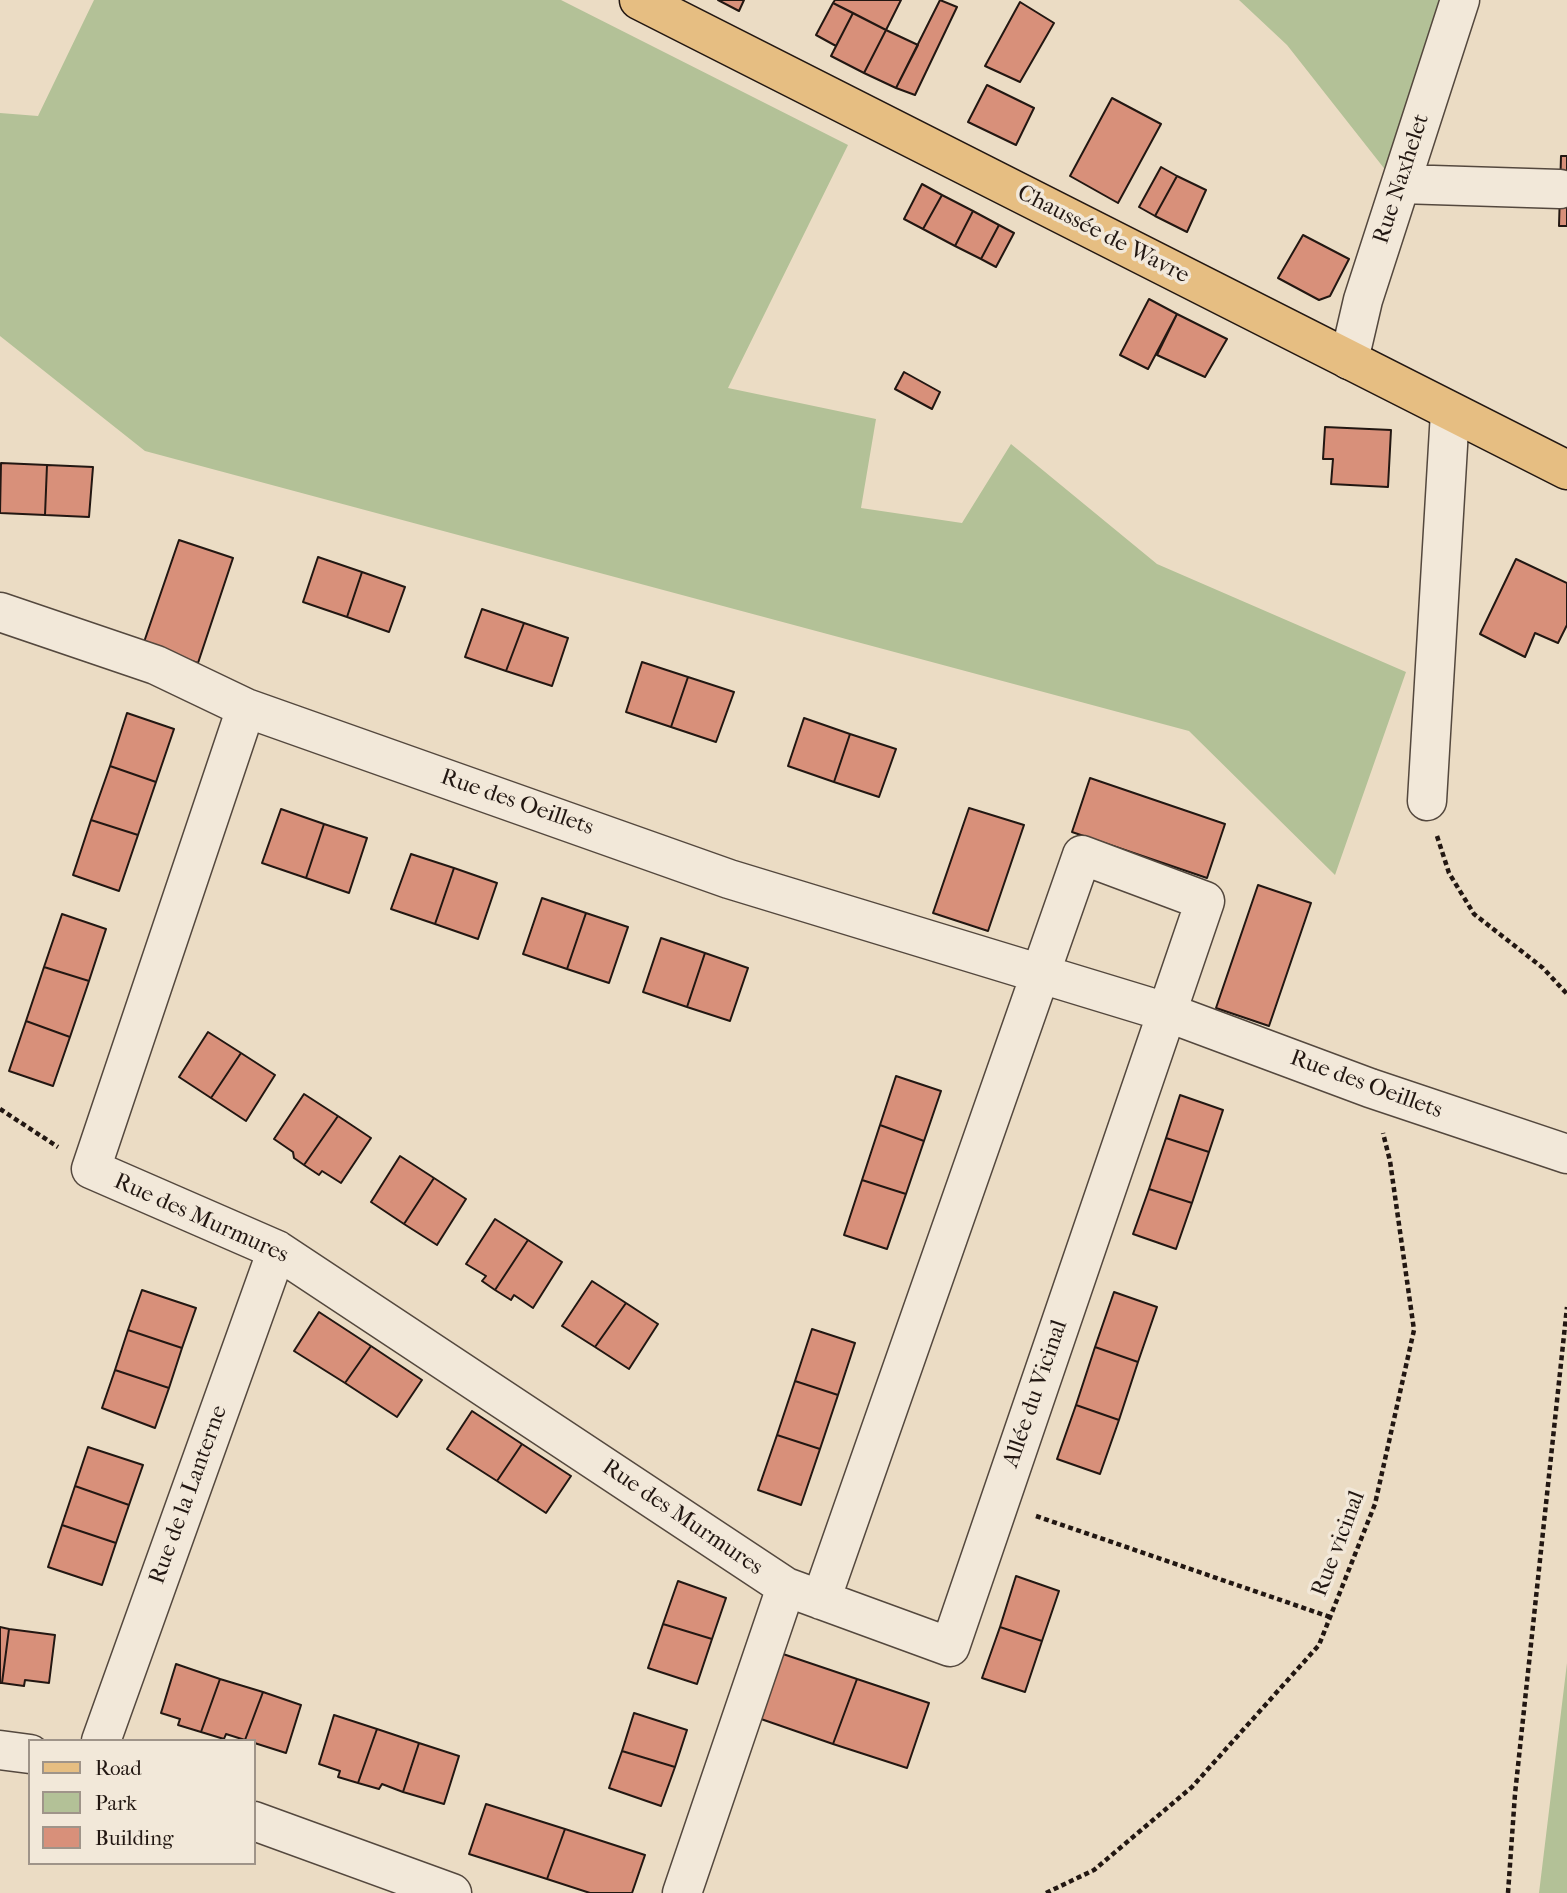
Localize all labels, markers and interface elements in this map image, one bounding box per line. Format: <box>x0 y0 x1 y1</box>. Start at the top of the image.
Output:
street label: Rue Naxhelet <box>1368 111 1436 247</box>
street label: Chaussée de Wavre <box>1012 180 1194 290</box>
street label: Rue des Oeillets <box>437 764 597 842</box>
street label: Rue des Oeillets <box>1286 1045 1446 1125</box>
street label: Rue des Murmures <box>110 1168 292 1270</box>
street label: Allée du Vicinal <box>998 1317 1074 1471</box>
street label: Rue de la Lanterne <box>144 1402 234 1588</box>
street label: Rue des Murmures <box>596 1454 768 1582</box>
street label: Rue vicinal <box>1306 1487 1372 1601</box>
legend <box>28 1739 256 1865</box>
text: Road <box>95 1756 142 1780</box>
text: Park <box>95 1791 137 1815</box>
text: Building <box>95 1826 173 1850</box>

